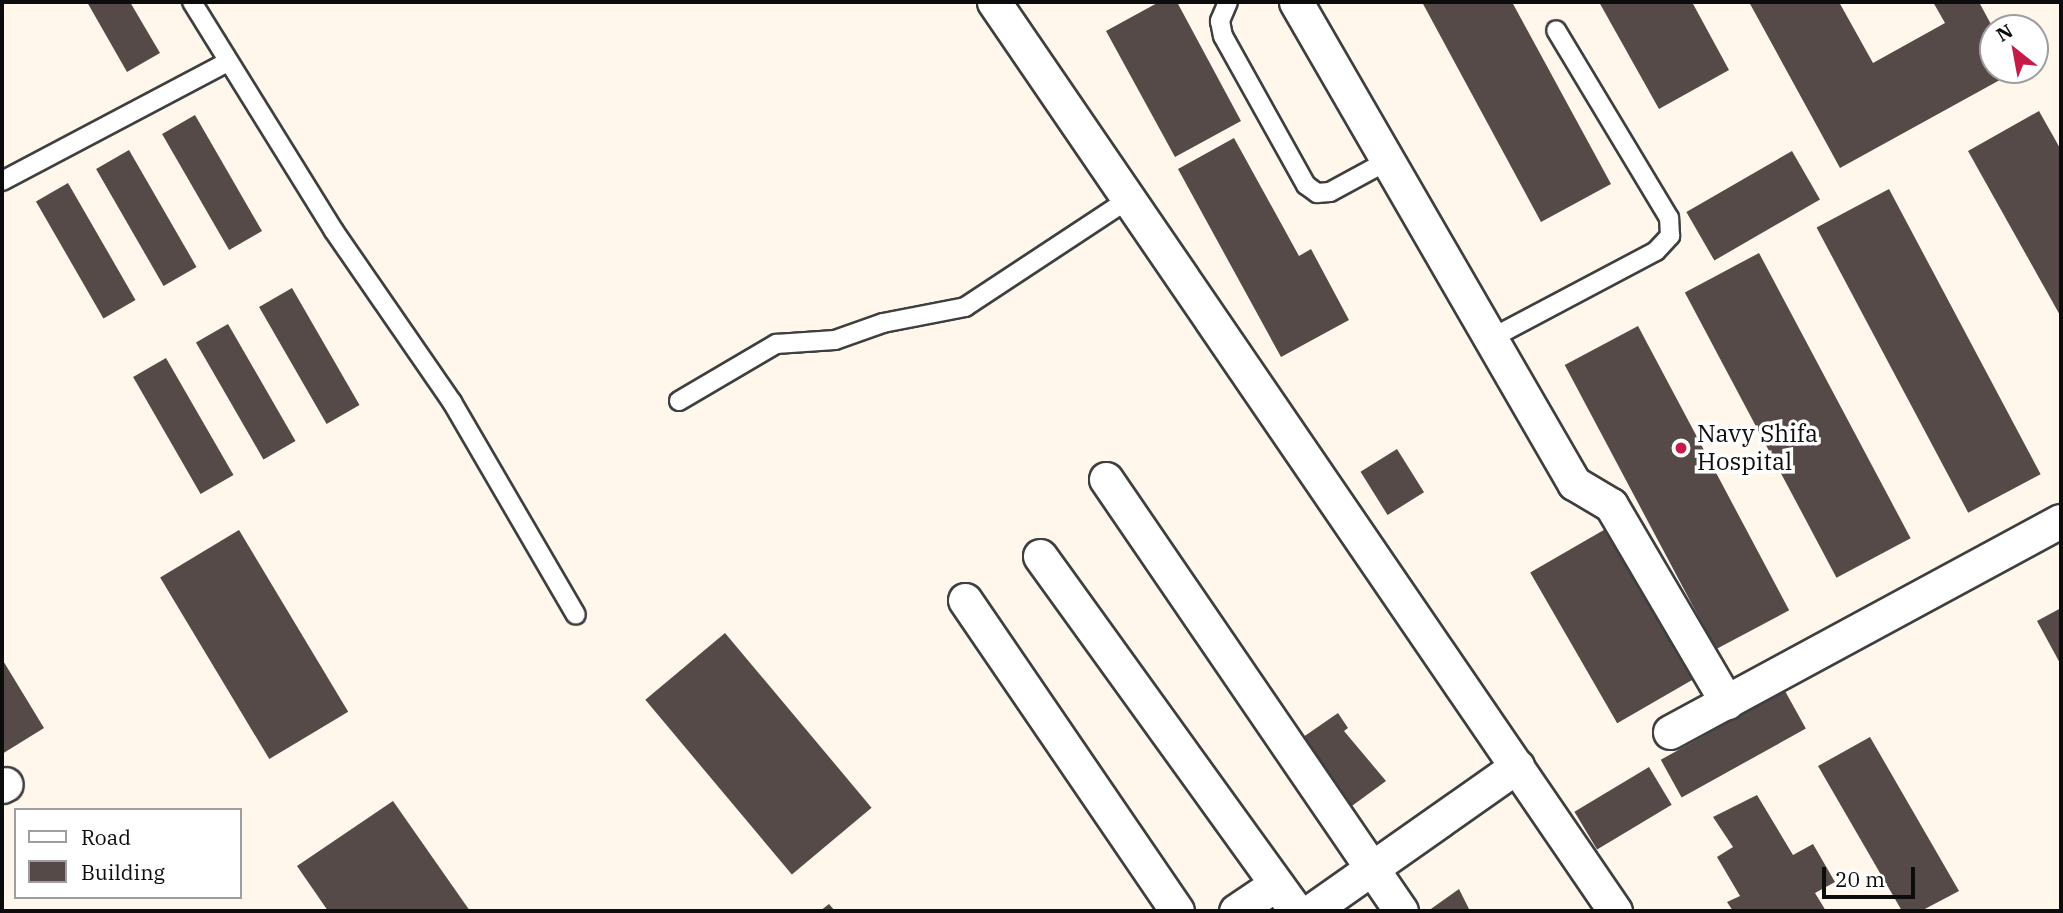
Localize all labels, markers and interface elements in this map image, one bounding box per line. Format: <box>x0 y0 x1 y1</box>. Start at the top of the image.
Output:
north arrow <box>1979 14 2049 84</box>
text: N <box>1992 19 2017 47</box>
place label: Navy Shifa Hospital <box>1697 420 1818 476</box>
marker: Navy Shifa Hospital <box>1671 438 1691 458</box>
legend <box>14 808 242 899</box>
text: Road <box>81 823 131 851</box>
scale bar <box>1825 853 1918 897</box>
text: Building <box>81 858 165 886</box>
text: 20 m <box>1835 865 1885 893</box>

